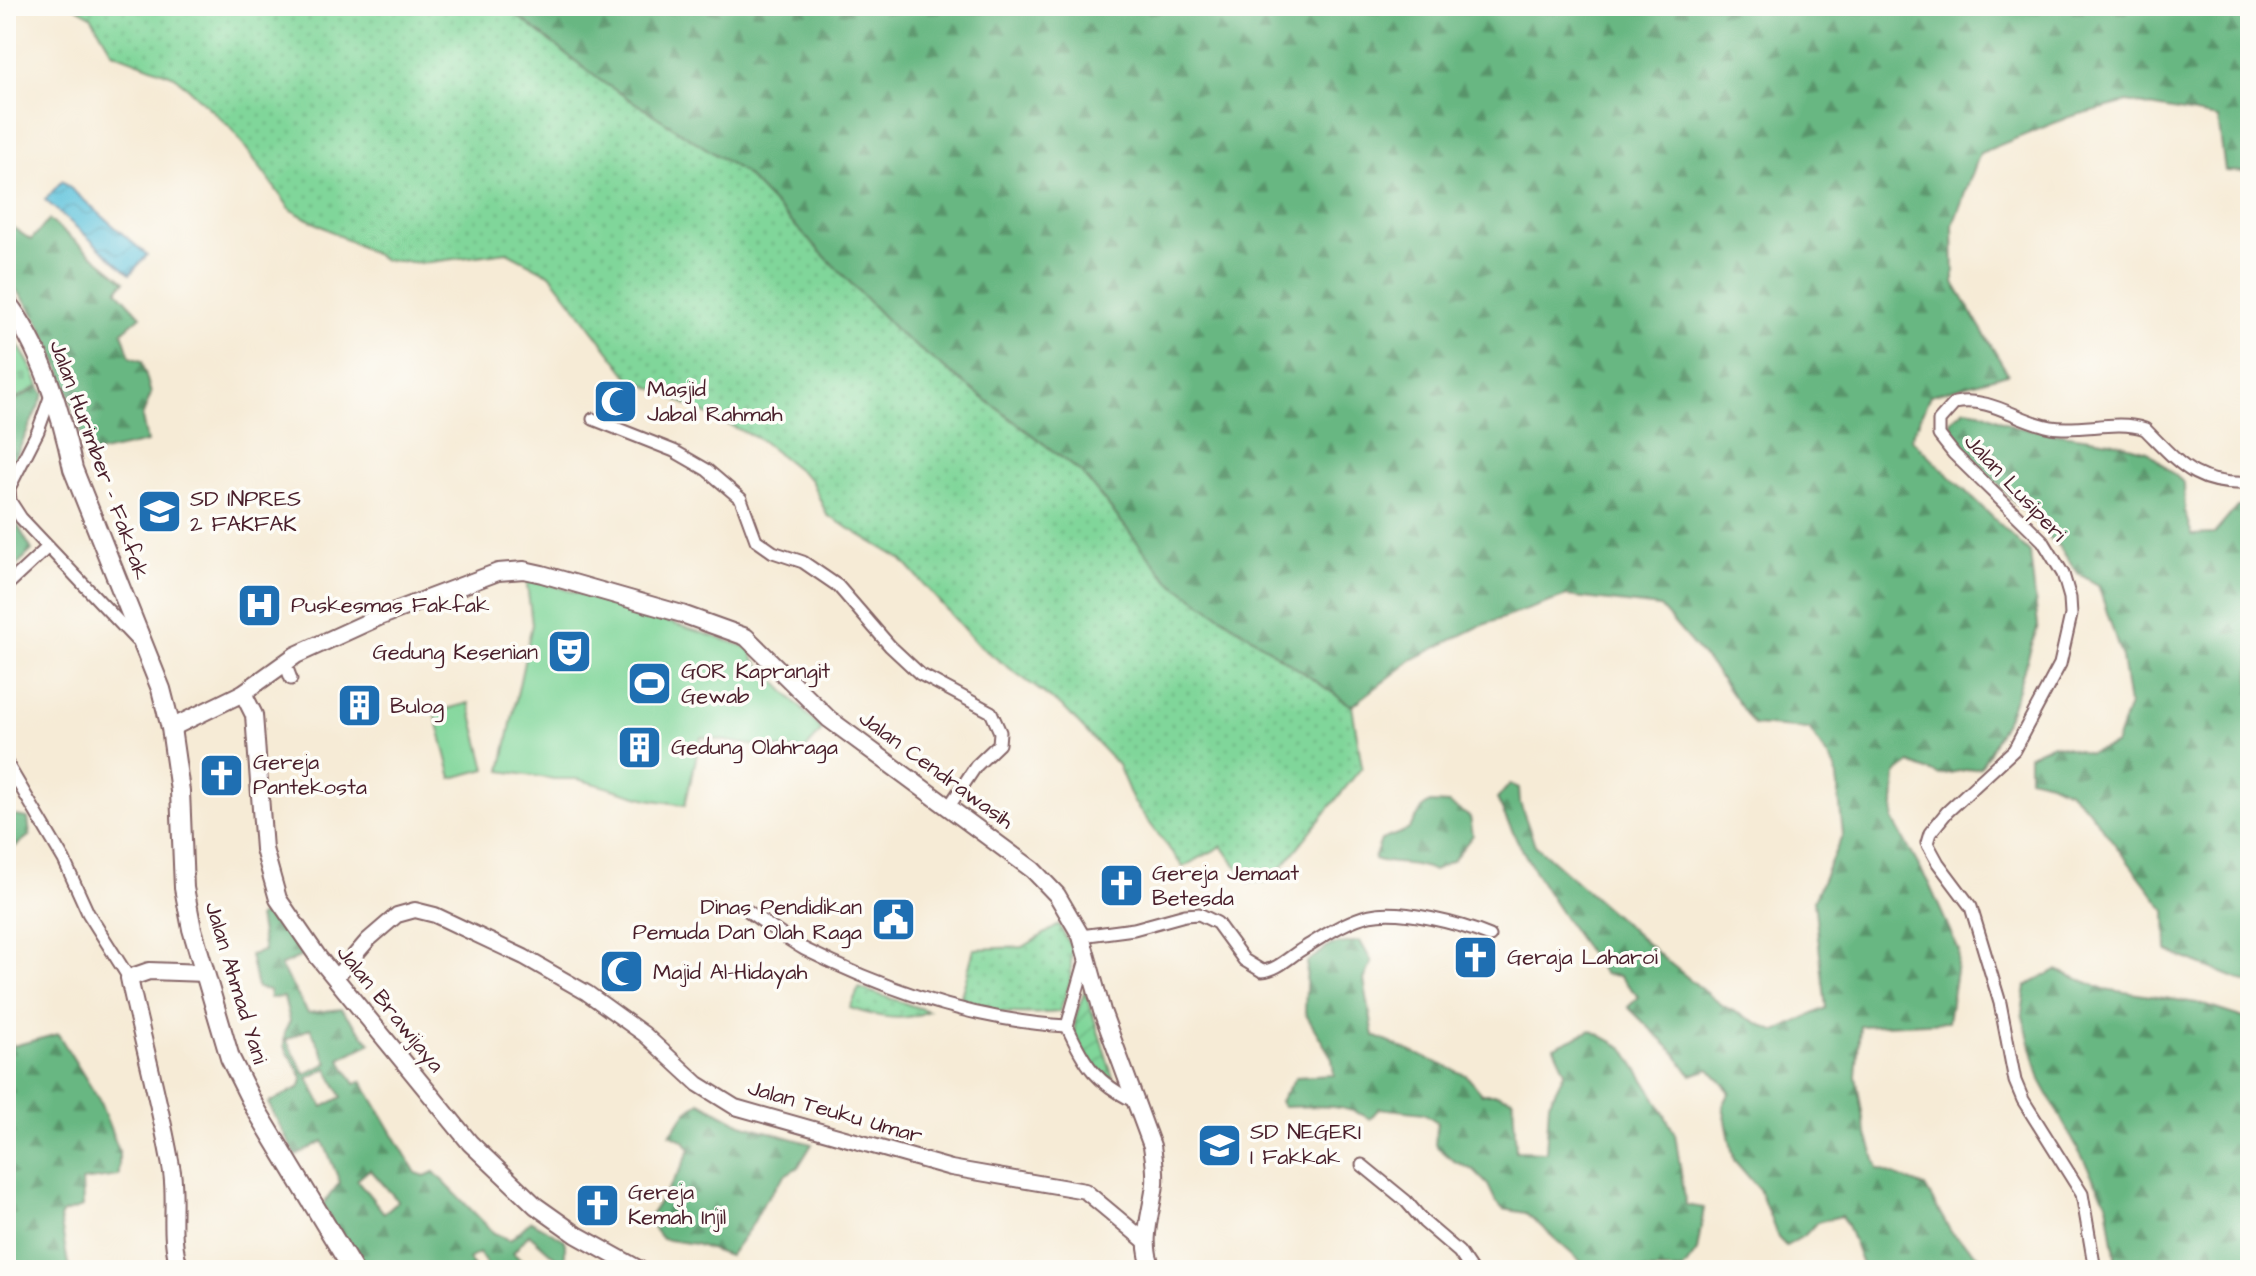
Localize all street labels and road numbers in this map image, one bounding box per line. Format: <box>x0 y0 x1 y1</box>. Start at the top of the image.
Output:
street label: Jalan Hurimber - Fakfak <box>41 336 157 585</box>
street label: Jalan Lusiperi <box>1957 427 2073 549</box>
street label: Jalan Cendrawasih <box>852 703 1020 837</box>
street label: Jalan Ahmad Yani <box>197 898 275 1068</box>
street label: Jalan Brawijaya <box>328 939 451 1080</box>
street label: Jalan Teuku Umar <box>744 1072 926 1152</box>

